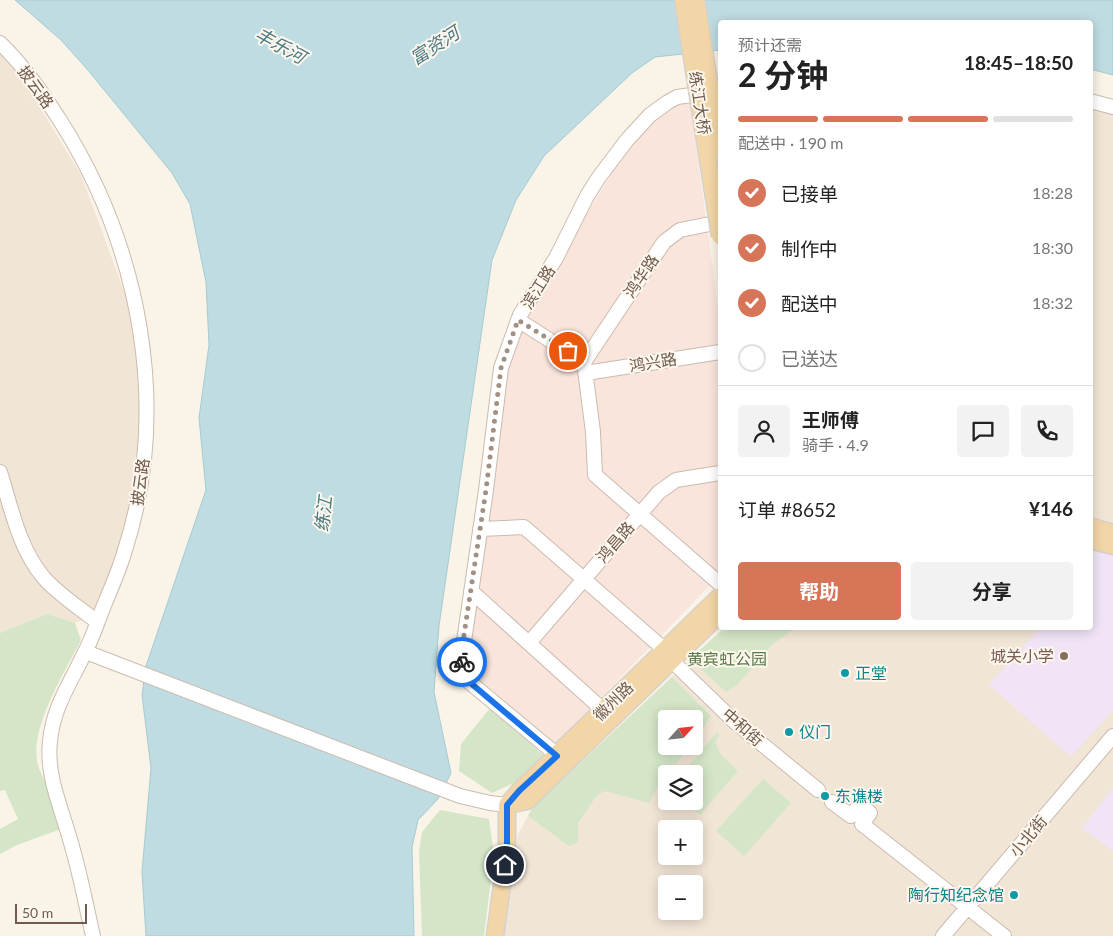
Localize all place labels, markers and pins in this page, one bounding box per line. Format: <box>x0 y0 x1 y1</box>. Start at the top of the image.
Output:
pin <box>547 330 589 372</box>
place label: 城关小学 <box>990 646 1054 665</box>
marker: 城关小学 <box>1058 650 1070 662</box>
place label: 正堂 <box>855 663 887 682</box>
marker: 正堂 <box>839 667 851 679</box>
place label: 仪门 <box>799 722 831 741</box>
marker: 仪门 <box>783 726 795 738</box>
place label: 东谯楼 <box>835 786 883 805</box>
marker: 东谯楼 <box>819 790 831 802</box>
pin <box>484 844 526 886</box>
place label: 陶行知纪念馆 <box>908 885 1004 904</box>
marker: 陶行知纪念馆 <box>1008 889 1020 901</box>

